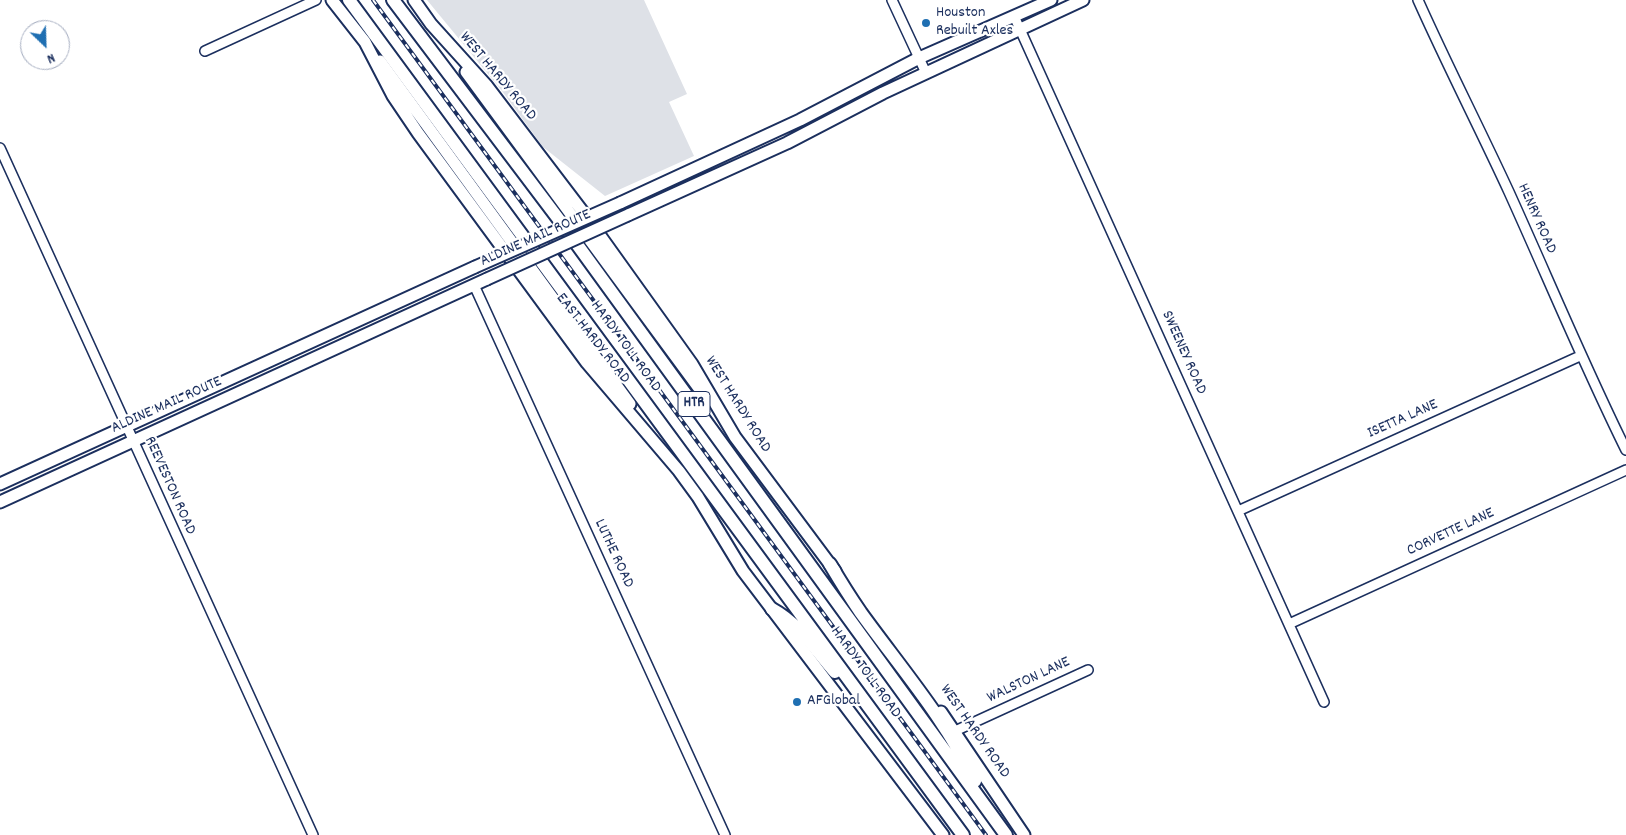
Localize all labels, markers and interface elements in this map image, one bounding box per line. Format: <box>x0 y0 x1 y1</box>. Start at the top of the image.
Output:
place label: Houston Rebuilt Axles <box>936 4 1013 42</box>
marker: Houston Rebuilt Axles <box>920 17 932 29</box>
north arrow <box>20 20 70 70</box>
street label: WEST HARDY ROAD <box>454 29 540 125</box>
text: N <box>43 47 58 68</box>
street label: HENRY ROAD <box>1512 181 1560 257</box>
street label: ALDINE MAIL ROUTE <box>478 206 594 272</box>
street label: EAST HARDY ROAD <box>551 290 633 388</box>
street label: HARDY TOLL ROAD <box>585 297 665 397</box>
street label: SWEENEY ROAD <box>1156 308 1210 398</box>
street label: WEST HARDY ROAD <box>700 353 774 457</box>
street label: ALDINE MAIL ROUTE <box>109 373 225 439</box>
road number: HTR <box>678 392 710 416</box>
street label: ISETTA LANE <box>1365 396 1441 444</box>
street label: REEVESTON ROAD <box>139 434 199 538</box>
street label: CORVETTE LANE <box>1404 504 1498 562</box>
street label: LUTHE ROAD <box>589 517 637 591</box>
street label: HARDY TOLL ROAD <box>825 623 905 723</box>
street label: WALSTON LANE <box>985 653 1073 709</box>
street label: WEST HARDY ROAD <box>935 681 1013 783</box>
place label: AFGlobal <box>807 692 860 712</box>
marker: AFGlobal <box>791 696 803 708</box>

